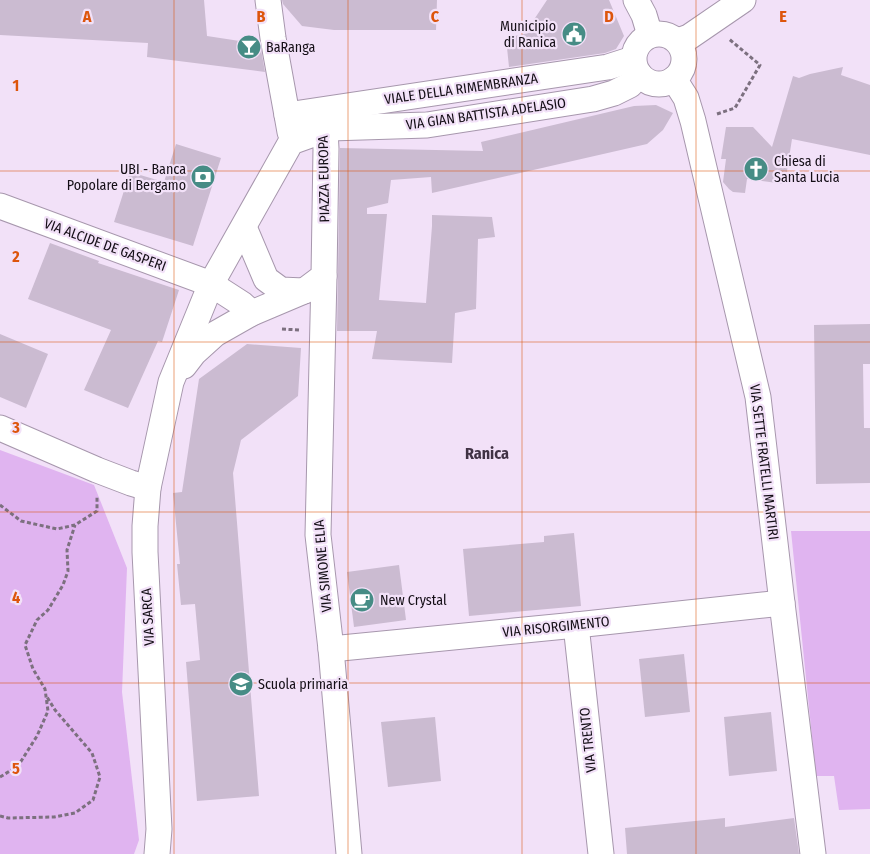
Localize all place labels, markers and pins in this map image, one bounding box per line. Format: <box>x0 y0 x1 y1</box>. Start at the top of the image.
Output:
place label: Municipio di Ranica <box>500 18 556 51</box>
public building icon: Municipio di Ranica <box>561 21 587 47</box>
bar icon: BaRanga <box>236 34 262 60</box>
place label: BaRanga <box>266 39 316 56</box>
place label: Chiesa di Santa Lucia <box>774 153 840 186</box>
church icon: Chiesa di Santa Lucia <box>743 156 769 182</box>
place label: UBI - Banca Popolare di Bergamo <box>67 161 186 194</box>
bank icon: UBI - Banca Popolare di Bergamo <box>190 164 216 190</box>
cafe icon: New Crystal <box>349 587 375 613</box>
place label: New Crystal <box>380 592 447 609</box>
school or university icon: Scuola primaria <box>228 671 254 697</box>
place label: Scuola primaria <box>258 676 348 693</box>

